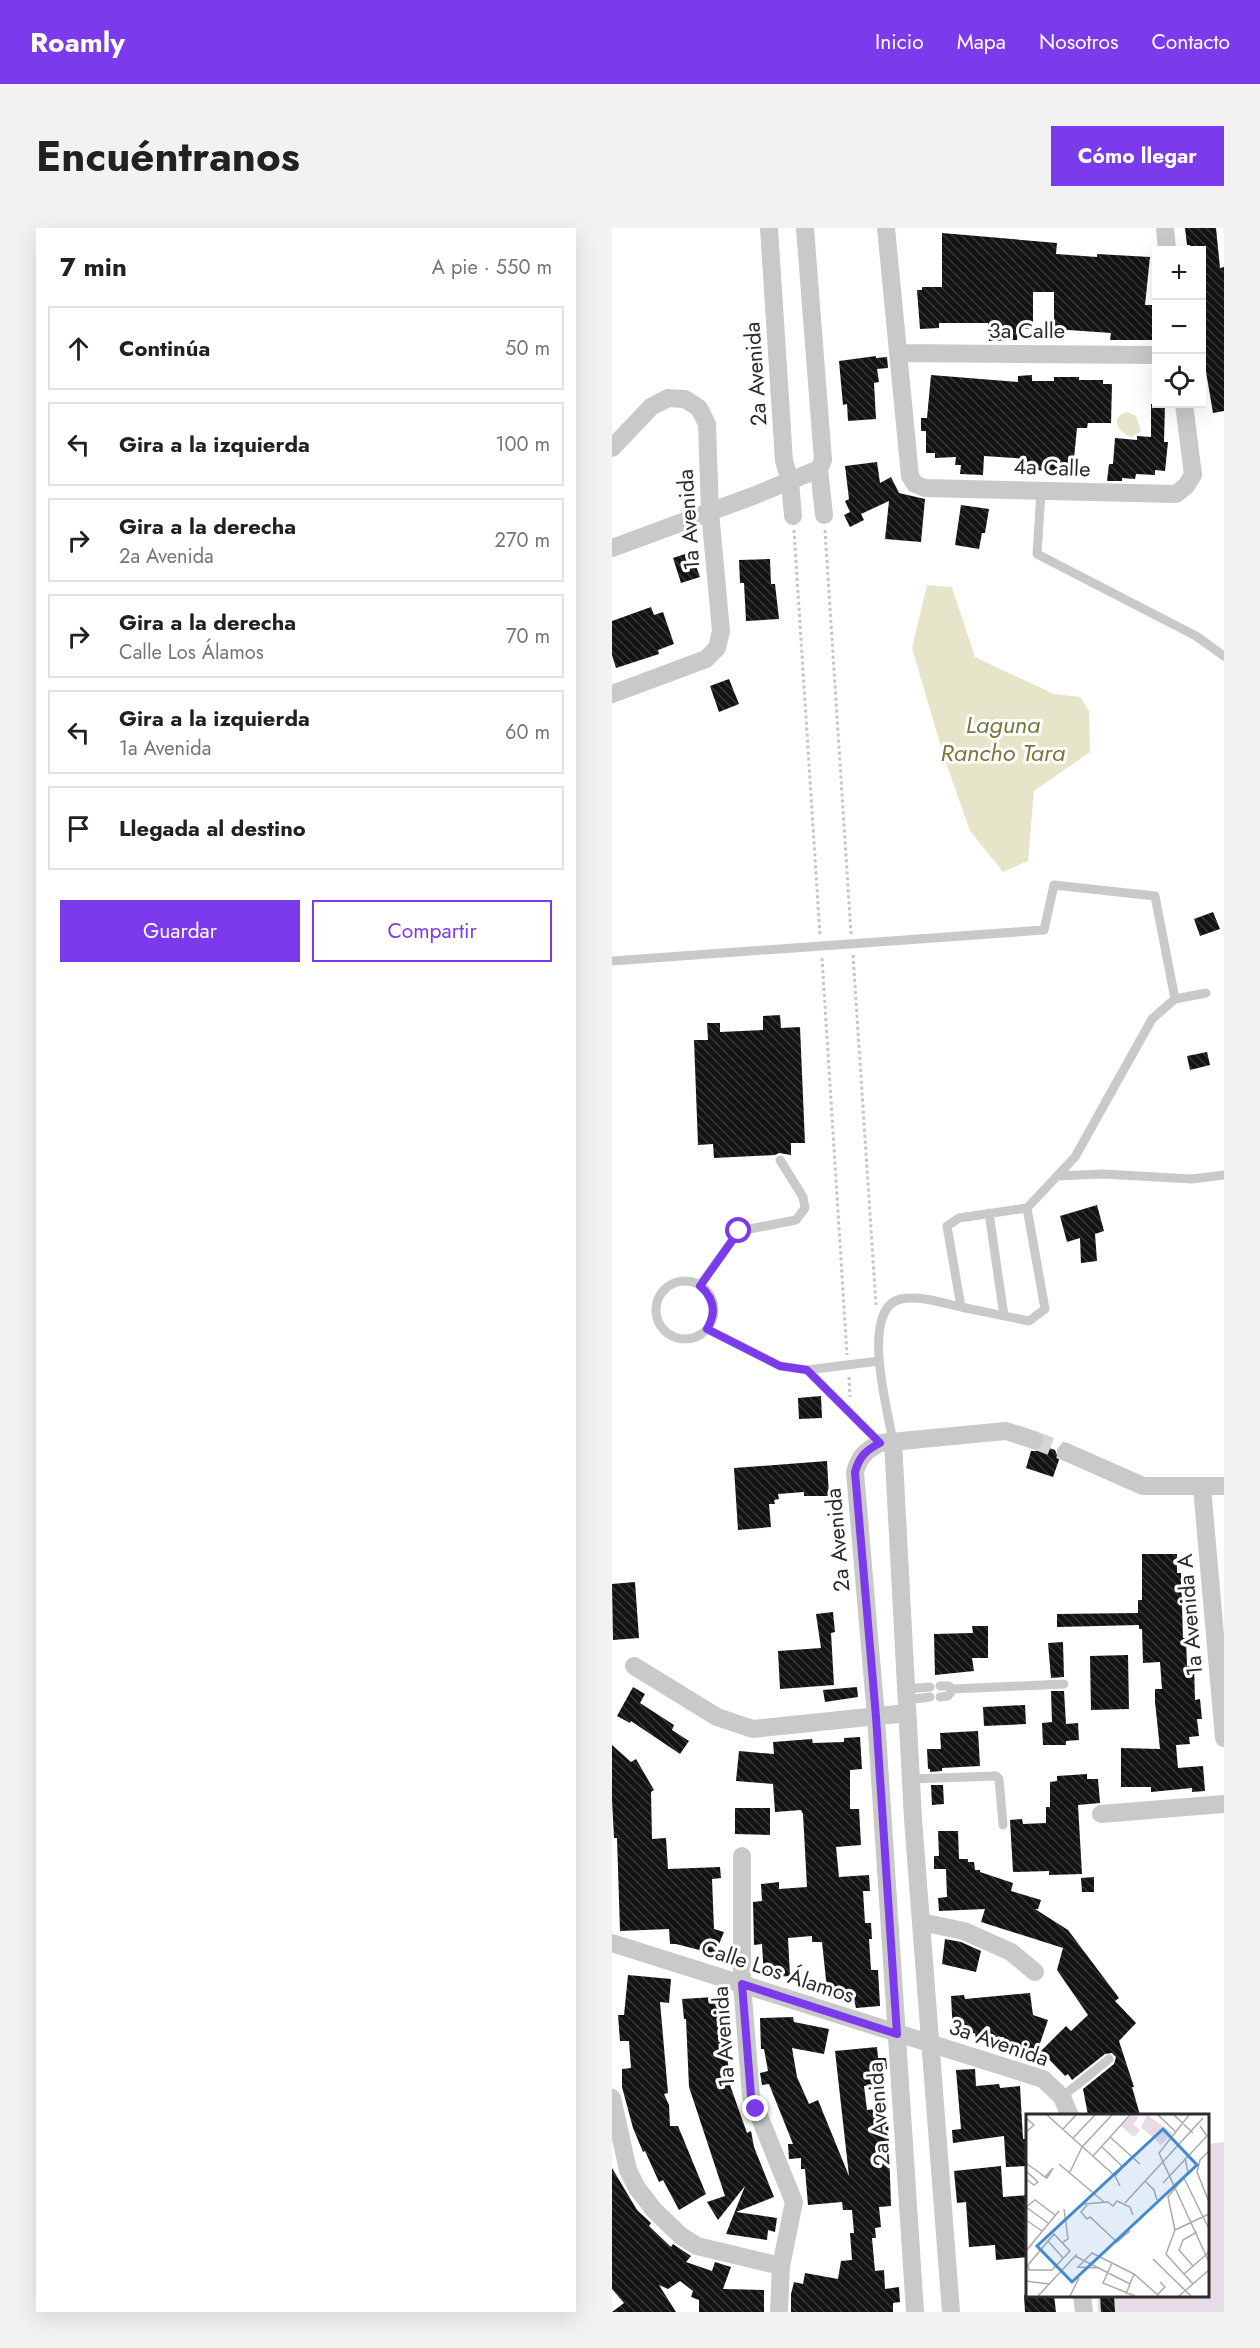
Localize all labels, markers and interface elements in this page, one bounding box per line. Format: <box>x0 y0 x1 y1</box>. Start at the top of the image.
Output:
text: Roamly <box>30 22 125 63</box>
text: Inicio <box>875 27 924 57</box>
text: Mapa <box>957 27 1006 57</box>
text: Nosotros <box>1039 27 1118 57</box>
text: Contacto <box>1151 27 1230 57</box>
text: Encuéntranos <box>36 126 300 187</box>
button: Cómo llegar <box>1051 126 1224 186</box>
map controls <box>1152 246 1206 408</box>
button: + <box>1152 246 1206 300</box>
text: 7 min <box>60 248 127 286</box>
text: A pie · 550 m <box>432 253 552 282</box>
button: − <box>1152 300 1206 354</box>
street label: 3a Calle <box>989 314 1065 346</box>
street label: 2a Avenida <box>735 321 775 427</box>
icon: ahead <box>62 332 95 365</box>
text: Continúa <box>119 332 210 364</box>
text: 50 m <box>505 334 550 363</box>
button: locate <box>1152 354 1206 408</box>
icon: left <box>62 428 95 461</box>
text: Gira a la izquierda <box>119 428 310 460</box>
text: 100 m <box>495 430 550 459</box>
street label: 4a Calle <box>1013 450 1091 484</box>
street label: 1a Avenida <box>668 468 708 572</box>
text: Gira a la derecha <box>119 510 296 542</box>
icon: right <box>62 524 95 557</box>
text: 270 m <box>495 526 550 555</box>
text: 2a Avenida <box>119 542 214 571</box>
text: Gira a la derecha <box>119 606 296 638</box>
icon: right <box>62 620 95 653</box>
text: 70 m <box>506 622 550 651</box>
text: Calle Los Álamos <box>119 638 264 667</box>
text: Gira a la izquierda <box>119 702 310 734</box>
water label: Laguna Rancho Tara <box>941 707 1065 770</box>
icon: left <box>62 716 95 749</box>
text: 60 m <box>505 718 550 747</box>
text: 1a Avenida <box>119 734 211 763</box>
icon: arrive <box>62 812 95 845</box>
text: Llegada al destino <box>119 812 306 844</box>
button: Guardar <box>60 900 300 962</box>
button: Compartir <box>312 900 552 962</box>
route start <box>725 1217 751 1243</box>
street label: 2a Avenida <box>817 1487 857 1593</box>
street label: 1a Avenida A <box>1168 1552 1210 1678</box>
street label: Calle Los Álamos <box>697 1931 859 2011</box>
street label: 1a Avenida <box>703 1985 743 2089</box>
street label: 3a Avenida <box>945 2010 1053 2074</box>
street label: 2a Avenida <box>858 2061 898 2167</box>
route end <box>742 2095 768 2121</box>
inset map <box>1026 2114 1209 2297</box>

